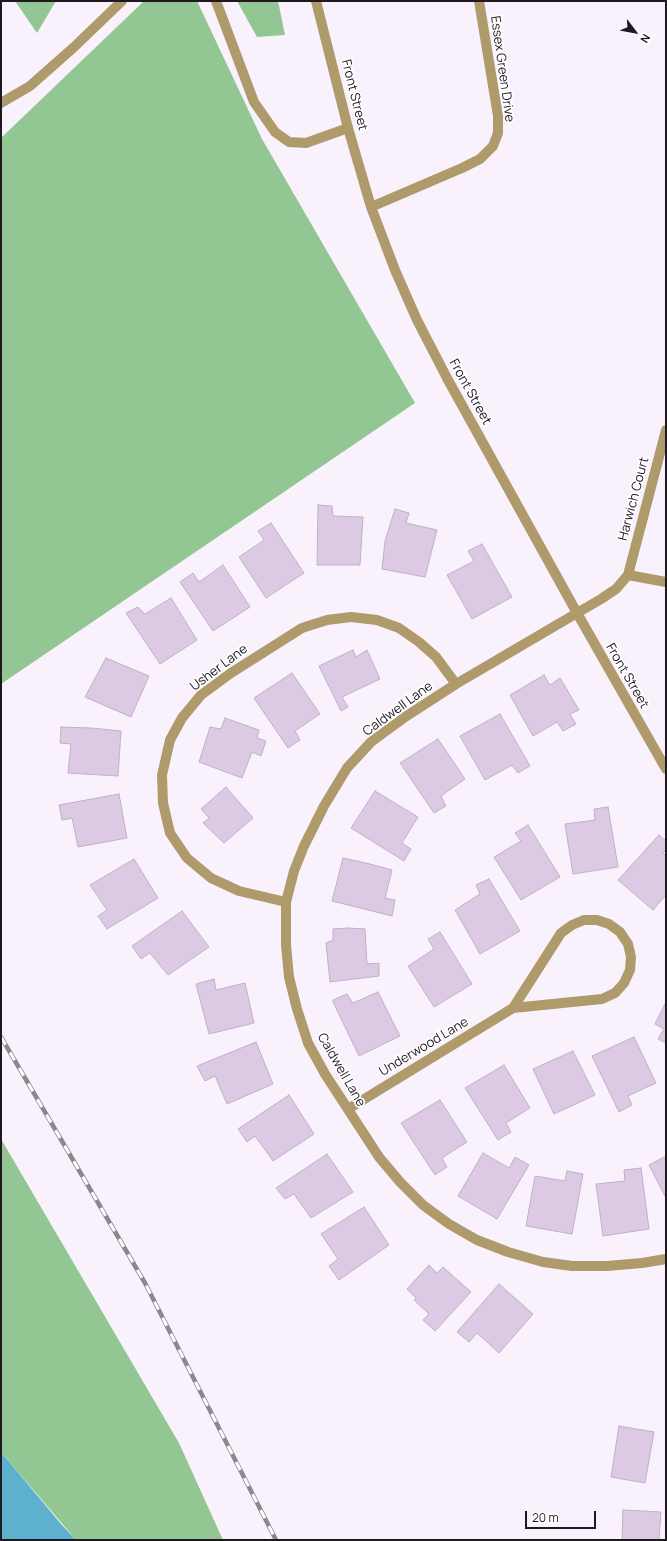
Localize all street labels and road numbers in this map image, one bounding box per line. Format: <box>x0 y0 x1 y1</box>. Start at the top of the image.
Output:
street label: Essex Green Drive <box>487 15 517 123</box>
street label: Front Street <box>338 58 370 132</box>
street label: Front Street <box>446 357 494 427</box>
street label: Harwich Court <box>615 455 653 543</box>
street label: Usher Lane <box>187 641 251 695</box>
street label: Front Street <box>602 641 652 711</box>
street label: Caldwell Lane <box>360 678 436 740</box>
street label: Underwood Lane <box>377 1014 471 1080</box>
street label: Caldwell Lane <box>314 1030 368 1110</box>

